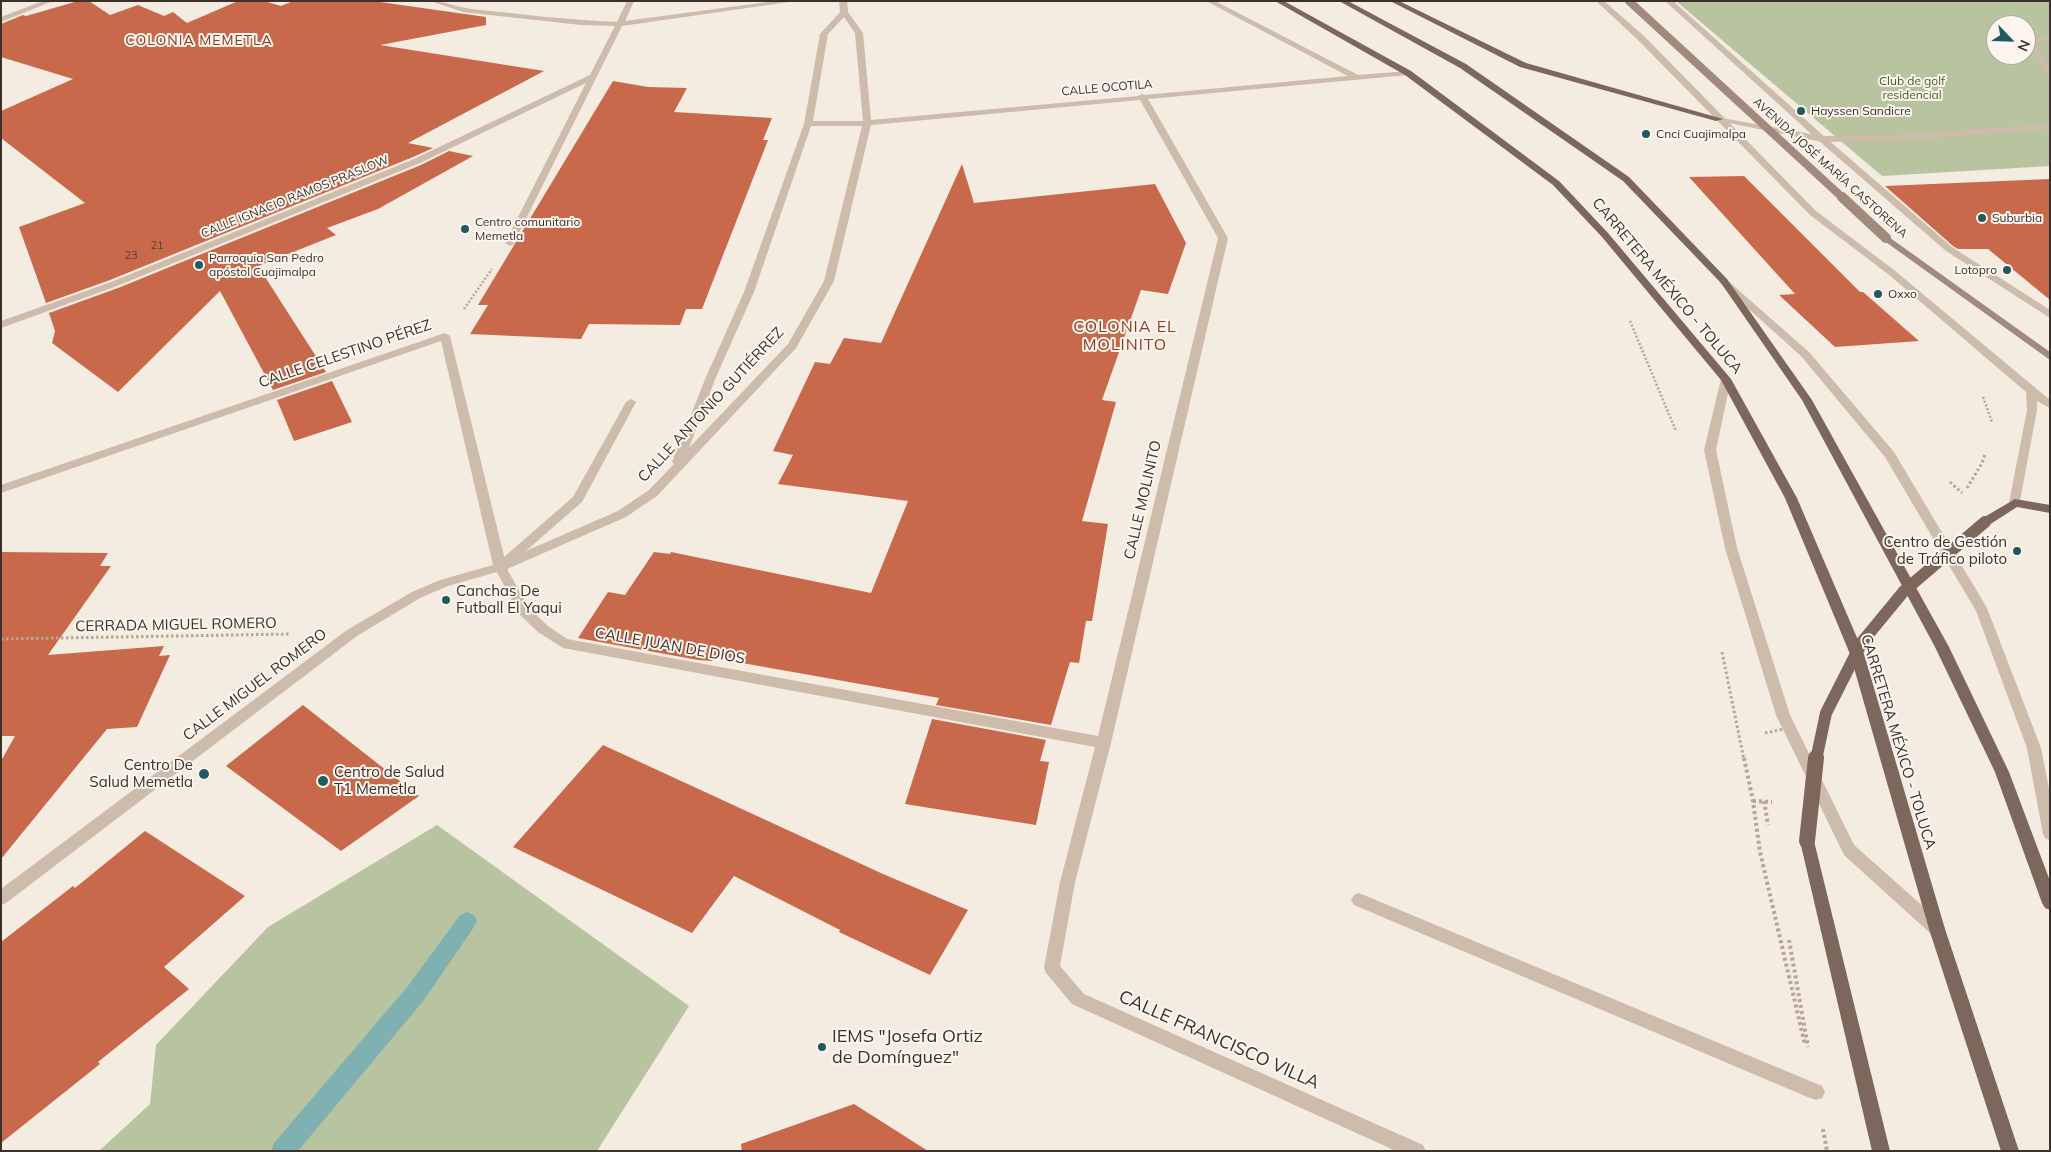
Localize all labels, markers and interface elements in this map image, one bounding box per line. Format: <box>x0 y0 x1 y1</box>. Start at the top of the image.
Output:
north arrow <box>1986 15 2036 65</box>
district label: COLONIA MEMETLA <box>123 33 275 49</box>
text: N <box>2013 37 2034 54</box>
park label: Club de golf residencial <box>1879 74 1945 102</box>
street label: CALLE OCOTILA <box>1061 77 1153 99</box>
street label: AVENIDA JOSÉ MARÍA CASTORENA <box>1750 95 1910 241</box>
place label: Hayssen Sandicre <box>1811 104 1911 118</box>
marker: Hayssen Sandicre <box>1795 105 1807 117</box>
place label: Cnci Cuajimalpa <box>1656 127 1746 141</box>
marker: Cnci Cuajimalpa <box>1640 128 1652 140</box>
street label: CALLE IGNACIO RAMOS PRASLOW <box>199 153 391 241</box>
street label: CARRETERA MÉXICO - TOLUCA <box>1588 194 1746 378</box>
place label: Suburbia <box>1992 211 2042 225</box>
marker: Suburbia <box>1976 212 1988 224</box>
place label: Centro comunitario Memetla <box>475 215 580 243</box>
marker: Centro comunitario Memetla <box>459 223 471 235</box>
house number: 21 <box>150 239 164 253</box>
house number: 23 <box>124 249 138 263</box>
place label: Parroquia San Pedro apóstol Cuajimalpa <box>209 251 324 279</box>
marker: Parroquia San Pedro apóstol Cuajimalpa <box>193 259 205 271</box>
place label: Lotopro <box>1954 263 1997 277</box>
marker: Lotopro <box>2001 264 2013 276</box>
place label: Oxxo <box>1888 287 1917 301</box>
marker: Oxxo <box>1872 288 1884 300</box>
street label: CALLE CELESTINO PÉREZ <box>256 316 434 392</box>
district label: COLONIA EL MOLINITO <box>1072 317 1178 355</box>
street label: CALLE ANTONIO GUTIÉRREZ <box>634 324 788 486</box>
street label: CALLE MOLINITO <box>1121 439 1165 561</box>
place label: Centro de Gestión de Tráfico piloto <box>1883 533 2007 568</box>
marker: Centro de Gestión de Tráfico piloto <box>2011 545 2023 557</box>
place label: Canchas De Futball El Yaqui <box>456 582 562 617</box>
marker: Canchas De Futball El Yaqui <box>440 594 452 606</box>
street label: CERRADA MIGUEL ROMERO <box>75 614 277 636</box>
street label: CALLE JUAN DE DIOS <box>594 624 746 668</box>
street label: CALLE MIGUEL ROMERO <box>180 625 330 745</box>
street label: CARRETERA MÉXICO - TOLUCA <box>1857 632 1939 852</box>
place label: Centro De Salud Memetla <box>89 756 193 791</box>
place label: Centro de Salud T1 Memetla <box>334 763 444 798</box>
marker: Centro De Salud Memetla <box>197 767 211 781</box>
marker: Centro de Salud T1 Memetla <box>316 774 330 788</box>
street label: CALLE FRANCISCO VILLA <box>1115 986 1323 1094</box>
place label: IEMS "Josefa Ortiz de Domínguez" <box>832 1026 983 1068</box>
marker: IEMS "Josefa Ortiz de Domínguez" <box>816 1041 828 1053</box>

